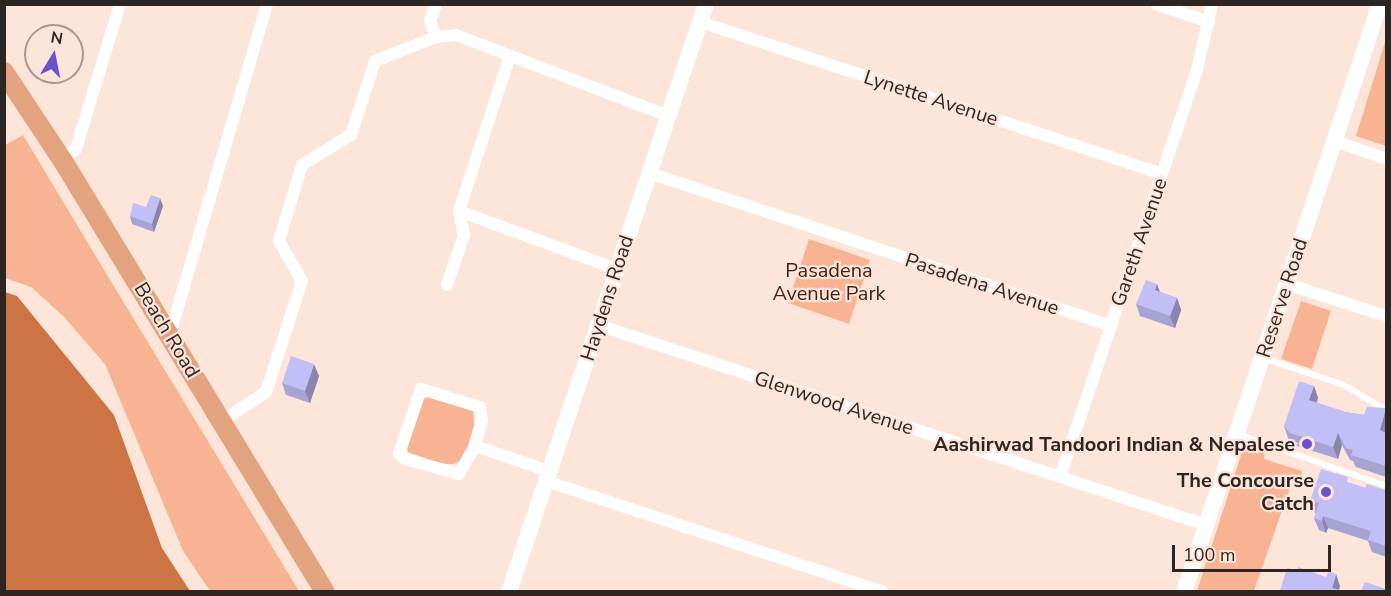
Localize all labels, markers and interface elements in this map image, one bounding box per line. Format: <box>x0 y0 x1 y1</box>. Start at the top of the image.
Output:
north arrow <box>24 24 84 84</box>
text: N <box>49 26 65 50</box>
street label: Lynette Avenue <box>861 65 1001 131</box>
street label: Gareth Avenue <box>1106 175 1172 309</box>
street label: Haydens Road <box>575 232 639 364</box>
street label: Reserve Road <box>1251 235 1313 361</box>
street label: Pasadena Avenue <box>902 248 1062 320</box>
park label: Pasadena Avenue Park <box>772 258 886 305</box>
street label: Beach Road <box>129 278 205 382</box>
street label: Glenwood Avenue <box>751 366 917 440</box>
place label: Aashirwad Tandoori Indian & Nepalese <box>933 432 1295 456</box>
marker: Aashirwad Tandoori Indian & Nepalese <box>1300 437 1314 451</box>
place label: The Concourse Catch <box>1177 468 1314 515</box>
marker: The Concourse Catch <box>1319 485 1333 499</box>
scale bar <box>1175 533 1334 571</box>
text: 100 m <box>1183 543 1235 567</box>

